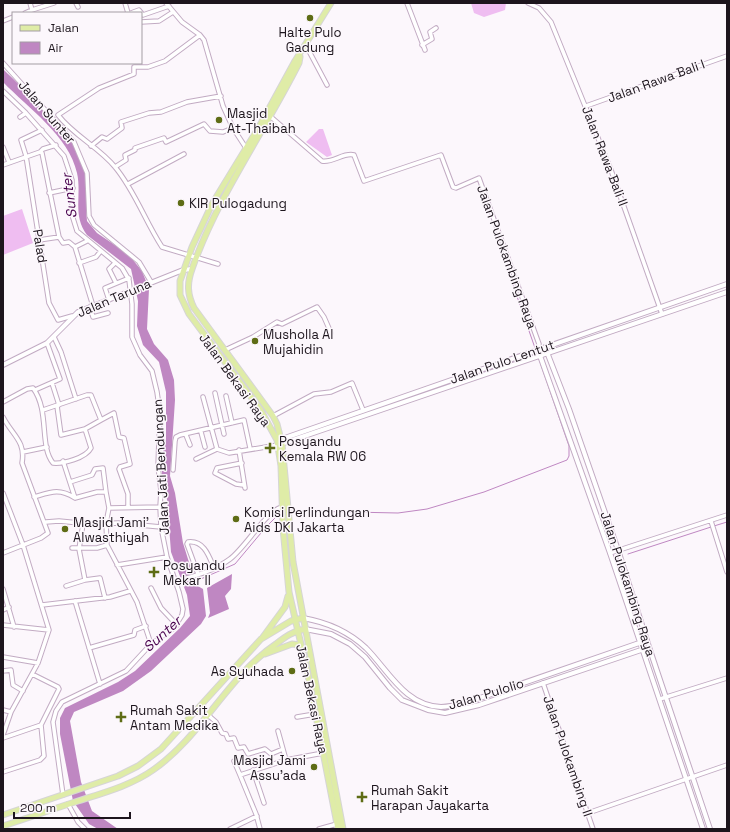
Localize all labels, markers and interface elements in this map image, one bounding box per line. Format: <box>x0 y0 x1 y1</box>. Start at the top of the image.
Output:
legend <box>12 12 142 64</box>
marker: Halte Pulo Gadung <box>305 13 315 23</box>
text: Jalan <box>48 20 79 36</box>
place label: Halte Pulo Gadung <box>279 24 341 56</box>
text: Air <box>48 40 64 56</box>
street label: Jalan Rawa Bali I <box>605 55 707 107</box>
street label: Jalan Sunter <box>15 77 79 147</box>
street label: Jalan Rawa Bali II <box>578 104 632 208</box>
place label: Masjid At-Thaibah <box>227 105 296 137</box>
marker: Masjid At-Thaibah <box>214 115 224 125</box>
water label: Sunter <box>57 171 81 220</box>
street label: Jalan Pulokambing Raya <box>473 183 541 332</box>
place label: KIR Pulogadung <box>189 195 287 212</box>
marker: KIR Pulogadung <box>176 198 186 208</box>
street label: Palad <box>29 228 51 264</box>
street label: Jalan Taruna <box>74 275 154 321</box>
place label: Musholla Al Mujahidin <box>263 326 333 358</box>
street label: Jalan Bekasi Raya <box>195 330 275 431</box>
marker: Musholla Al Mujahidin <box>250 336 260 346</box>
street label: Jalan Pulo Lentut <box>447 336 557 388</box>
street label: Jalan Jati Bendungan <box>149 399 173 535</box>
place label: Posyandu Kemala RW 06 <box>279 433 366 465</box>
marker: Posyandu Kemala RW 06 <box>264 442 276 454</box>
place label: Komisi Perlindungan Aids DKI Jakarta <box>244 504 370 536</box>
street label: Jalan Pulokambing Raya <box>597 509 660 659</box>
place label: Masjid Jami' Alwasthiyah <box>73 514 149 546</box>
marker: Komisi Perlindungan Aids DKI Jakarta <box>231 514 241 524</box>
marker: Masjid Jami' Alwasthiyah <box>60 524 70 534</box>
place label: Posyandu Mekar II <box>163 557 225 589</box>
marker: Posyandu Mekar II <box>148 566 160 578</box>
water label: Sunter <box>139 611 186 656</box>
street label: Jalan Bekasi Raya <box>292 643 332 756</box>
place label: As Syuhada <box>211 663 285 680</box>
marker: As Syuhada <box>287 666 297 676</box>
street label: Jalan Pulolio <box>446 674 526 714</box>
street label: Jalan Pulokambing II <box>539 693 597 819</box>
place label: Rumah Sakit Antam Medika <box>130 702 219 734</box>
marker: Rumah Sakit Antam Medika <box>115 711 127 723</box>
place label: Masjid Jami Assu'ada <box>233 752 307 784</box>
marker: Masjid Jami Assu'ada <box>309 762 319 772</box>
place label: Rumah Sakit Harapan Jayakarta <box>371 782 490 814</box>
marker: Rumah Sakit Harapan Jayakarta <box>356 791 368 803</box>
scale bar <box>14 794 130 820</box>
text: 200 m <box>20 800 56 816</box>

